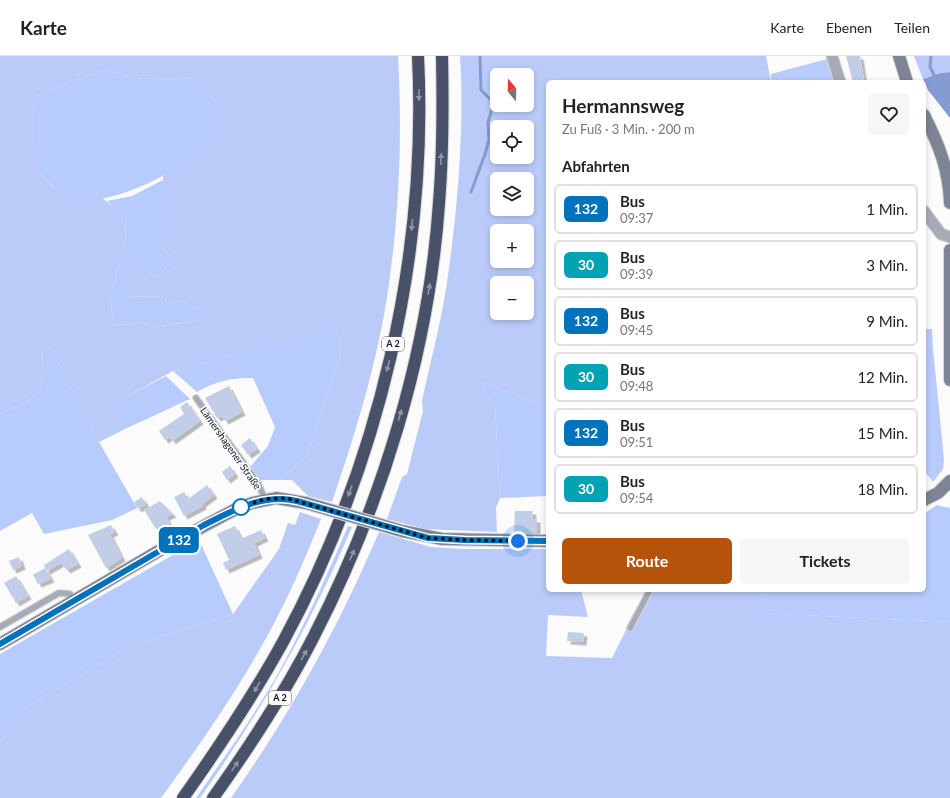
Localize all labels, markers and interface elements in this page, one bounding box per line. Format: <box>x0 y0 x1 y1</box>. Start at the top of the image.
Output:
text: Karte <box>20 16 67 39</box>
text: Karte <box>770 19 804 36</box>
text: Ebenen <box>826 19 872 36</box>
text: Teilen <box>894 19 930 36</box>
north arrow <box>490 68 534 112</box>
map controls <box>490 68 534 320</box>
one-way arrow <box>416 89 422 102</box>
button: heart <box>868 93 910 135</box>
text: Hermannsweg <box>562 94 684 117</box>
button: locate <box>490 120 534 164</box>
text: Zu Fuß · 3 Min. · 200 m <box>562 121 695 137</box>
one-way arrow <box>438 152 444 165</box>
text: Abfahrten <box>562 157 630 175</box>
button: layers <box>490 172 534 216</box>
text: Bus <box>620 192 645 210</box>
text: 132 <box>574 200 598 217</box>
text: 1 Min. <box>866 200 908 218</box>
text: 09:37 <box>620 210 653 226</box>
one-way arrow <box>409 219 416 231</box>
button: + <box>490 224 534 268</box>
text: Bus <box>620 248 645 266</box>
text: 30 <box>578 256 594 273</box>
text: 3 Min. <box>866 256 908 274</box>
text: 09:39 <box>620 266 653 282</box>
button: − <box>490 276 534 320</box>
one-way arrow <box>426 283 432 295</box>
text: Bus <box>620 304 645 322</box>
text: 132 <box>574 312 598 329</box>
text: 9 Min. <box>866 312 908 330</box>
text: 09:45 <box>620 322 653 338</box>
road number: A 2 <box>382 337 404 351</box>
one-way arrow <box>384 360 390 373</box>
text: Bus <box>620 360 645 378</box>
text: 30 <box>578 368 594 385</box>
text: 12 Min. <box>857 368 908 386</box>
text: 09:48 <box>620 378 653 394</box>
street label: Lämershagener Straße <box>198 405 264 491</box>
one-way arrow <box>397 409 403 421</box>
text: Bus <box>620 416 645 434</box>
text: 132 <box>574 424 598 441</box>
text: 15 Min. <box>857 424 908 442</box>
text: 09:51 <box>620 434 653 450</box>
text: Bus <box>620 472 645 490</box>
text: 30 <box>578 480 594 497</box>
text: 18 Min. <box>857 480 908 498</box>
one-way arrow <box>347 485 353 497</box>
text: 09:54 <box>620 490 653 506</box>
unlabelled marker <box>232 498 250 516</box>
line badge: 132 <box>156 527 202 553</box>
text: 132 <box>167 531 191 548</box>
your location <box>508 531 528 551</box>
button: Route <box>562 538 732 584</box>
button: Tickets <box>740 538 910 584</box>
one-way arrow <box>349 550 355 561</box>
one-way arrow <box>300 649 307 661</box>
one-way arrow <box>254 681 261 692</box>
road number: A 2 <box>269 691 291 705</box>
one-way arrow <box>231 761 239 771</box>

